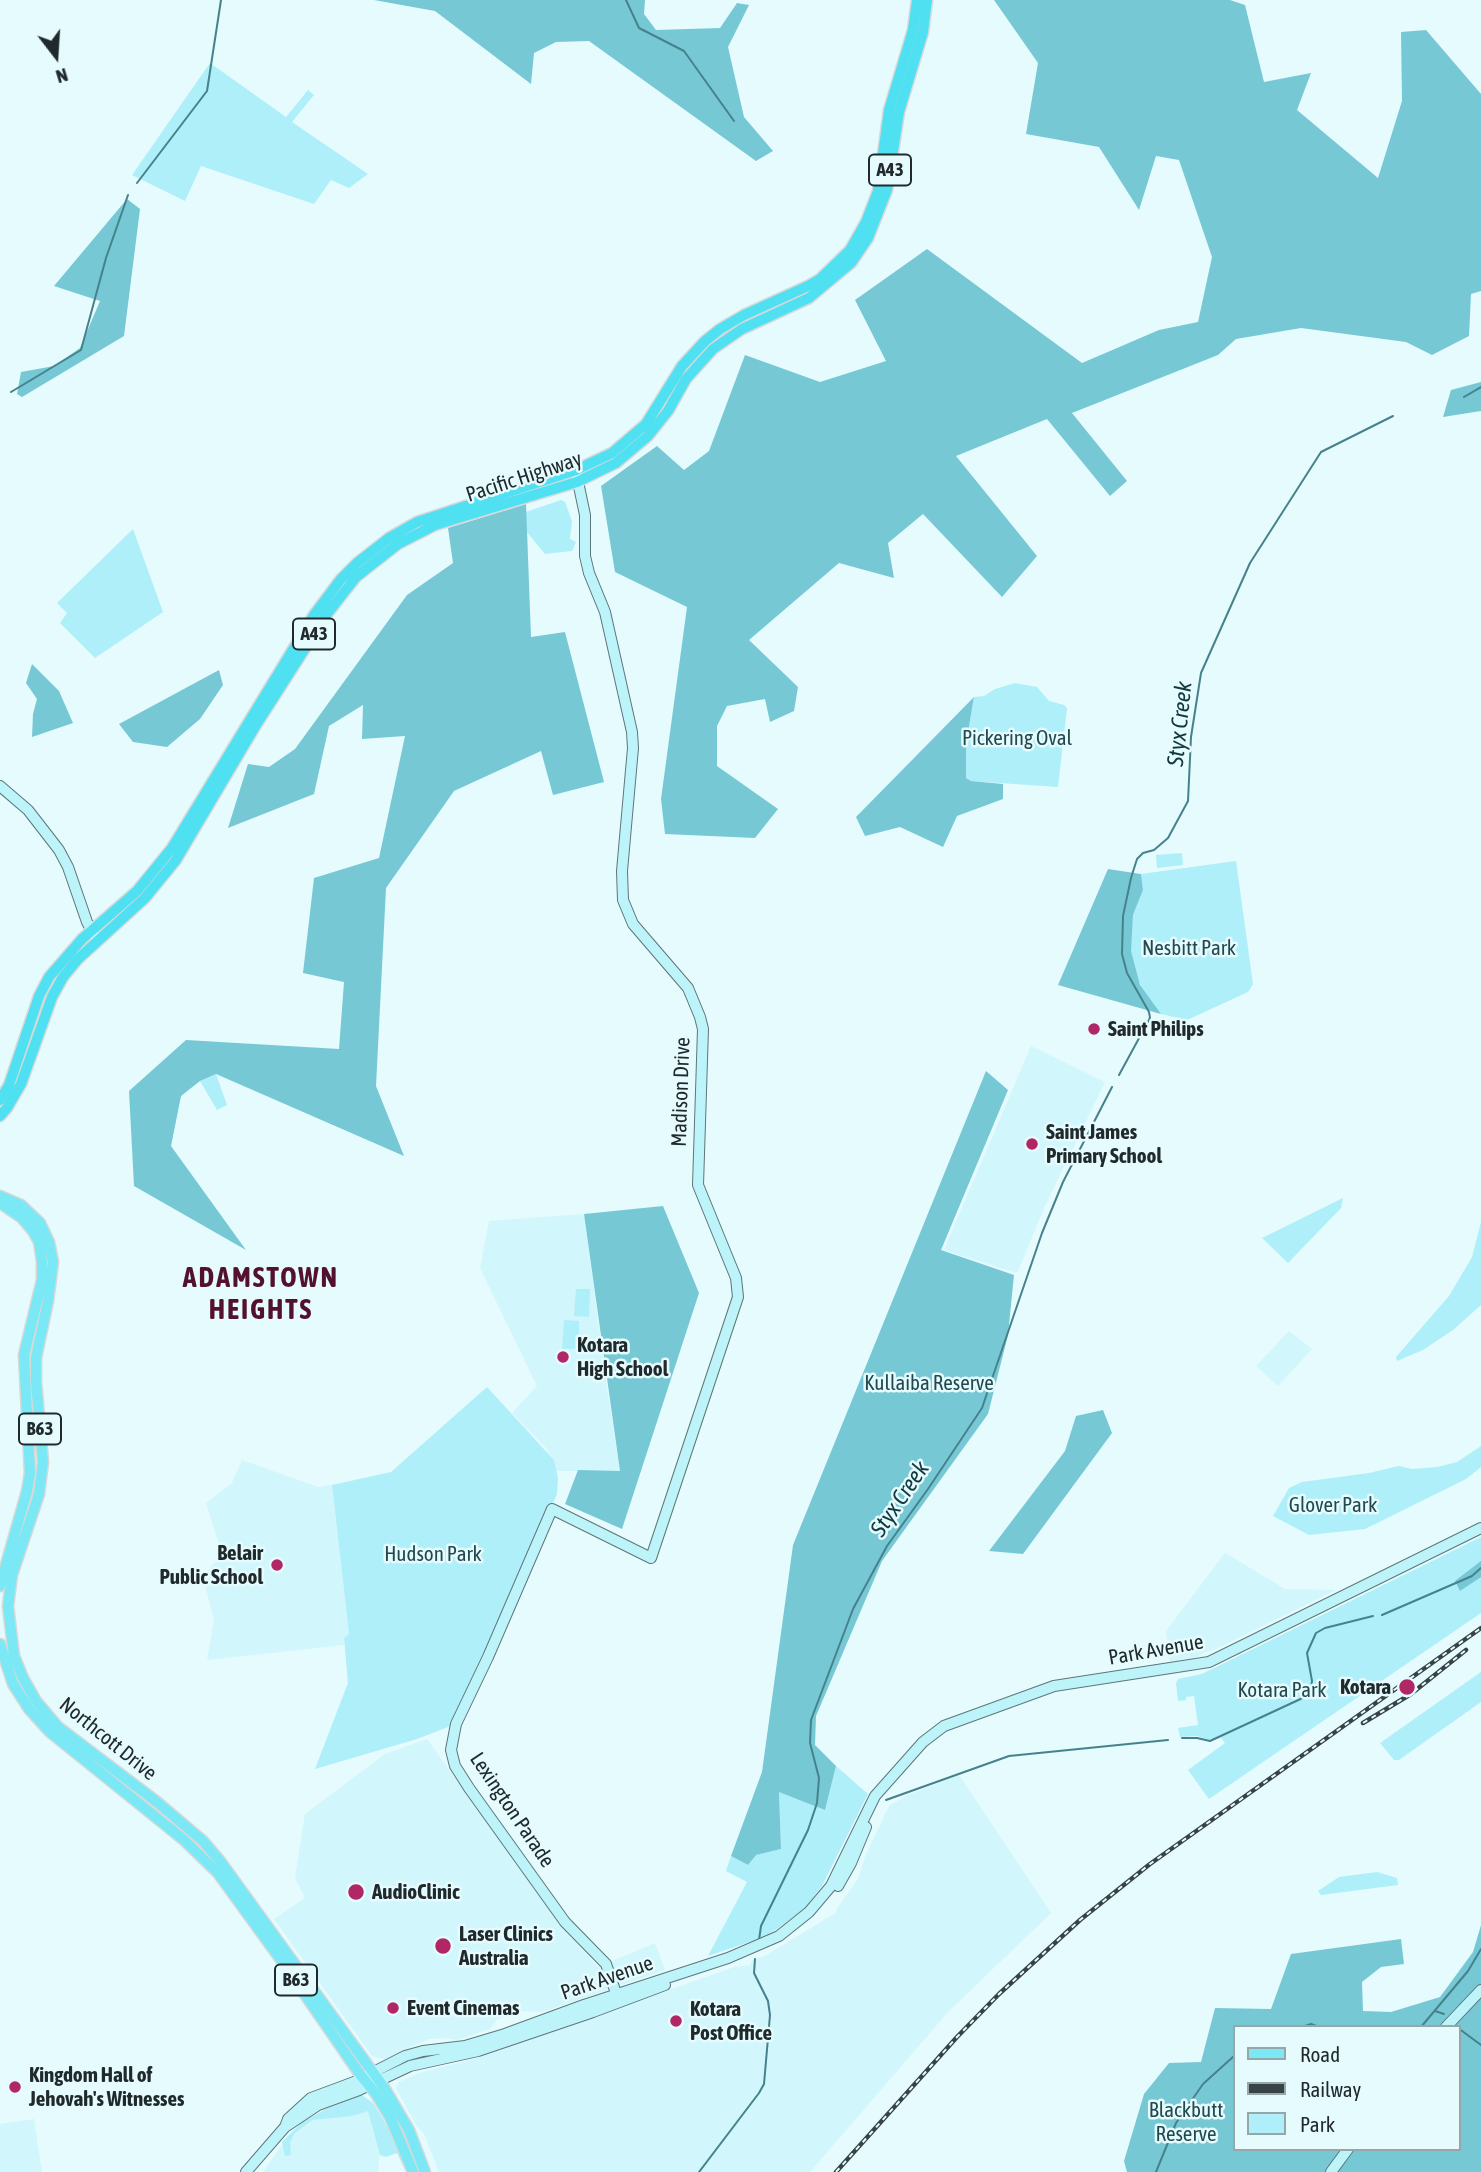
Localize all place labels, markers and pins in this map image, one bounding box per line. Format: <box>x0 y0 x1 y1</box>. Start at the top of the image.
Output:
place label: Saint Philips <box>1108 1016 1204 1042</box>
marker: Saint Philips <box>1086 1021 1102 1037</box>
place label: Saint James Primary School <box>1046 1119 1162 1169</box>
marker: Saint James Primary School <box>1024 1136 1040 1152</box>
place label: Kotara High School <box>577 1332 668 1382</box>
marker: Kotara High School <box>555 1349 571 1365</box>
place label: Belair Public School <box>159 1540 263 1590</box>
marker: Belair Public School <box>269 1557 285 1573</box>
place label: Kotara <box>1340 1674 1391 1700</box>
marker: Kotara <box>1397 1677 1417 1697</box>
place label: AudioClinic <box>372 1879 460 1905</box>
marker: AudioClinic <box>346 1882 366 1902</box>
place label: Laser Clinics Australia <box>459 1921 553 1971</box>
marker: Laser Clinics Australia <box>433 1936 453 1956</box>
place label: Event Cinemas <box>407 1995 519 2021</box>
place label: Kotara Post Office <box>690 1996 772 2046</box>
marker: Event Cinemas <box>385 2000 401 2016</box>
marker: Kotara Post Office <box>668 2013 684 2029</box>
place label: Kingdom Hall of Jehovah's Witnesses <box>29 2062 184 2112</box>
marker: Kingdom Hall of Jehovah's Witnesses <box>7 2079 23 2095</box>

